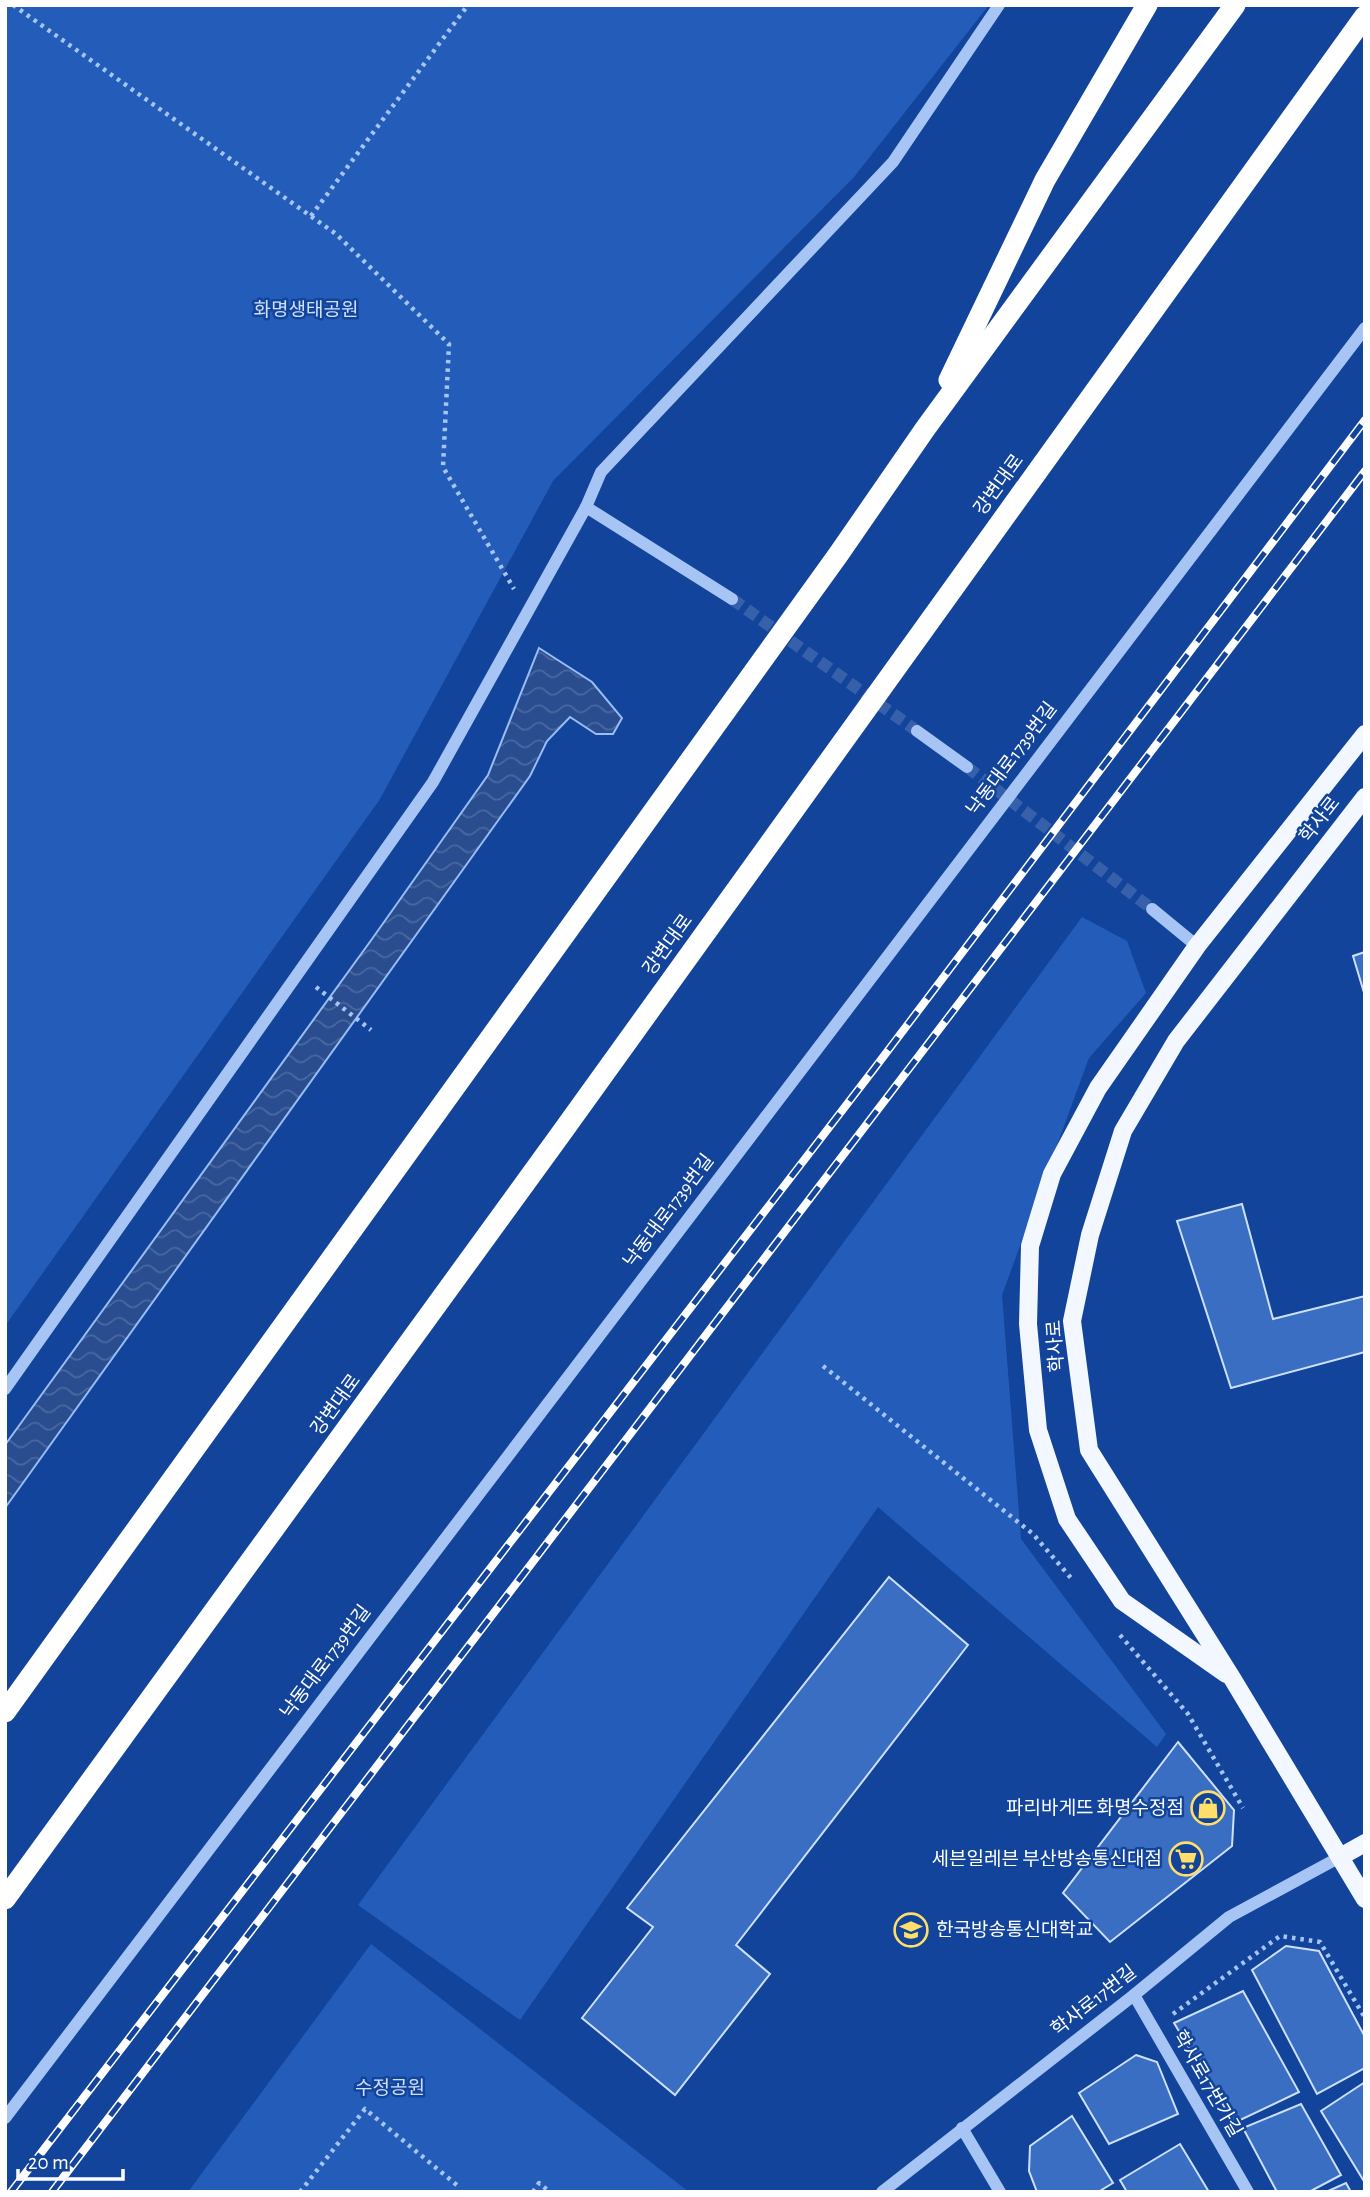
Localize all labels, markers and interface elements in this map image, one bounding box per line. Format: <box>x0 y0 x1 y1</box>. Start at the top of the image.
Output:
park label: 화명생태공원 <box>254 300 358 320</box>
street label: 강변대로 <box>970 451 1027 519</box>
street label: 낙동대로1739번길 <box>963 698 1061 819</box>
street label: 학사로 <box>1296 793 1344 847</box>
street label: 강변대로 <box>639 911 696 979</box>
street label: 낙동대로1739번길 <box>620 1150 718 1271</box>
street label: 학사로 <box>1044 1319 1067 1373</box>
street label: 강변대로 <box>307 1371 364 1439</box>
street label: 낙동대로1739번길 <box>277 1601 375 1722</box>
shop icon: 파리바게뜨 화명수정점 <box>1189 1789 1227 1827</box>
place label: 파리바게뜨 화명수정점 <box>1006 1798 1184 1818</box>
supermarket icon: 세븐일레븐 부산방송통신대점 <box>1167 1840 1205 1878</box>
place label: 세븐일레븐 부산방송통신대점 <box>932 1849 1162 1869</box>
school or university icon: 한국방송통신대학교 <box>892 1911 930 1949</box>
place label: 한국방송통신대학교 <box>936 1920 1093 1940</box>
street label: 학사로17번길 <box>1047 1961 1140 2040</box>
street label: 학사로17번가길 <box>1169 2027 1246 2140</box>
park label: 수정공원 <box>355 2078 425 2098</box>
scale bar <box>18 2138 122 2182</box>
text: 20 m <box>28 2152 69 2173</box>

